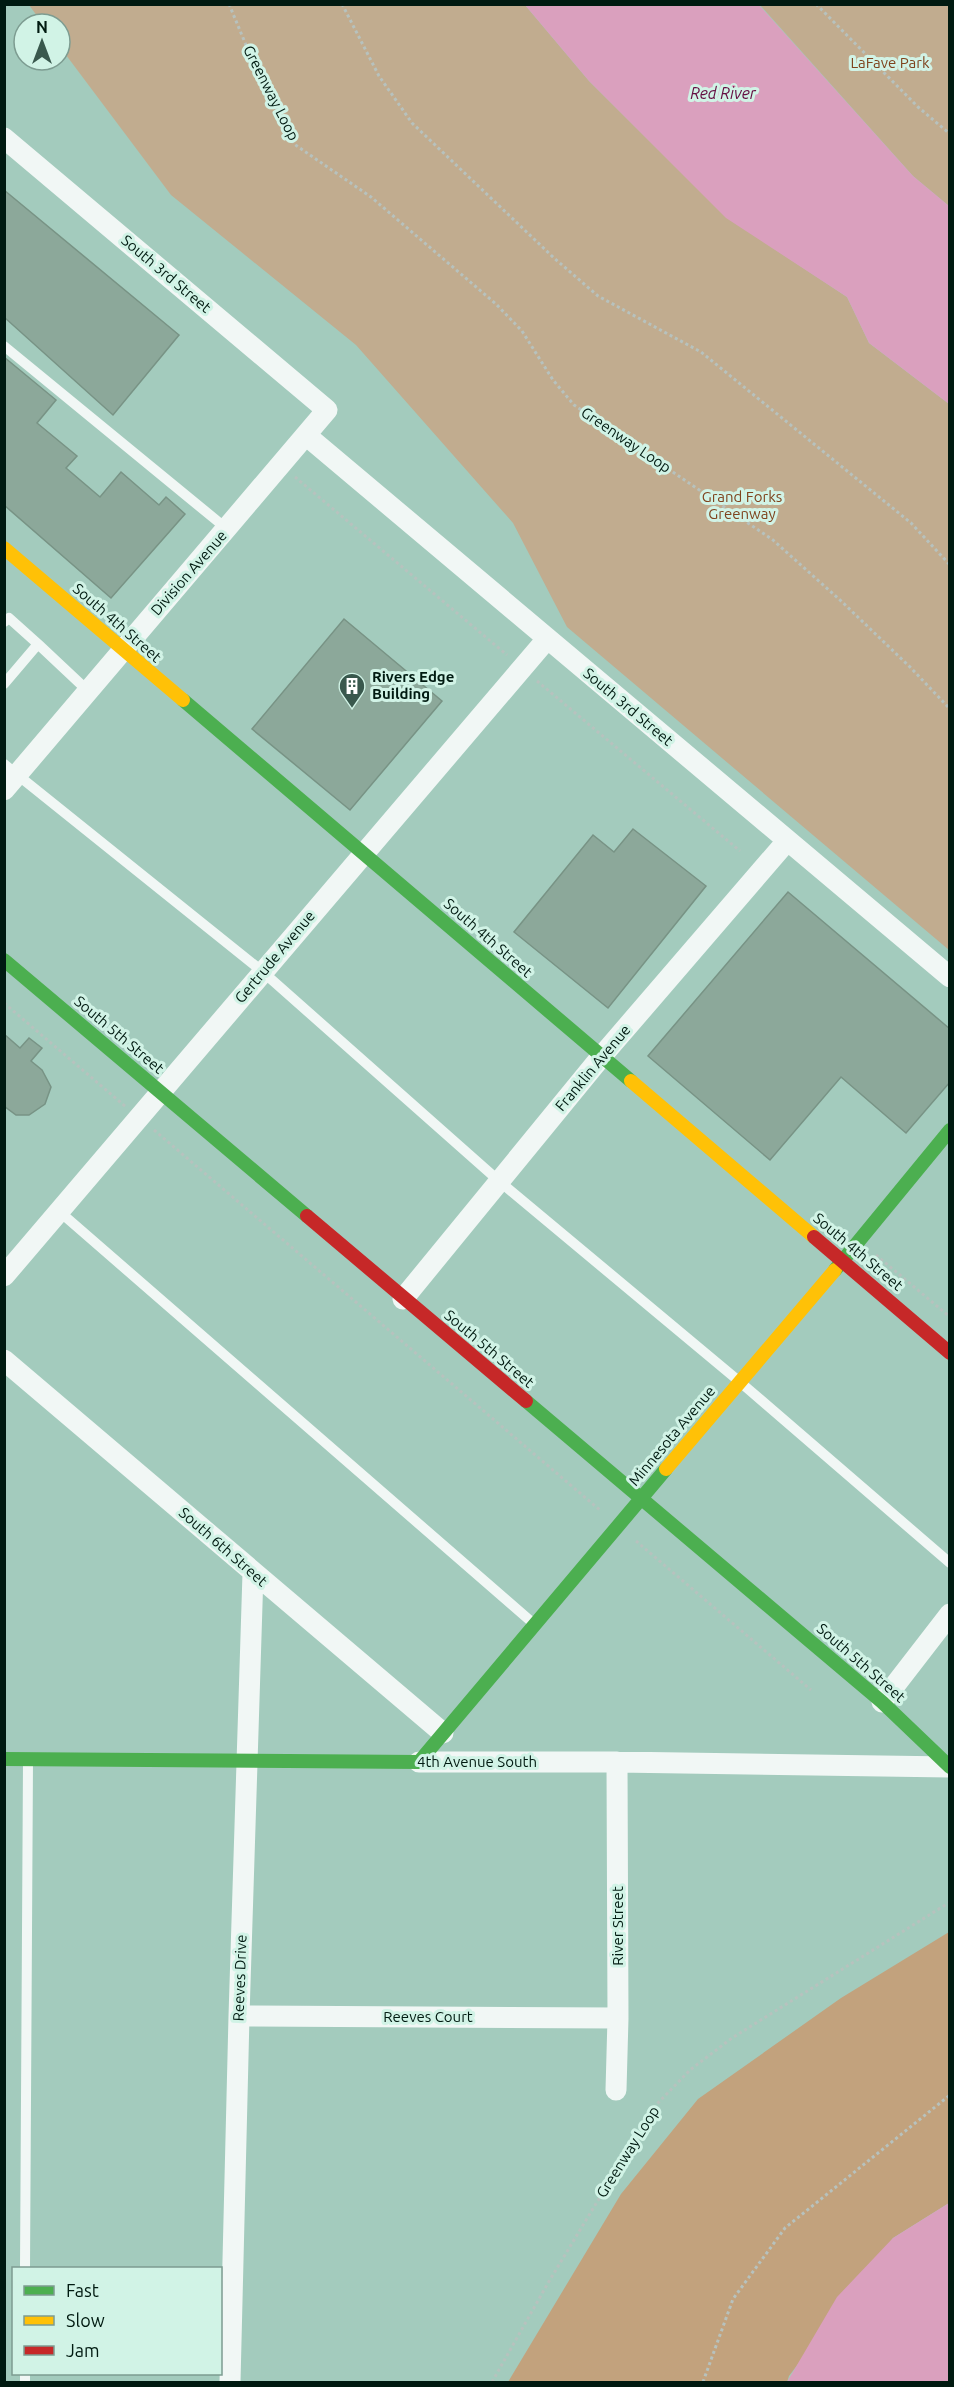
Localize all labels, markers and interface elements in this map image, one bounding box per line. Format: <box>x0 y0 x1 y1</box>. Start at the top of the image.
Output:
north arrow <box>12 12 72 72</box>
text: N <box>36 18 48 36</box>
street label: Greenway Loop <box>240 42 303 143</box>
park label: LaFave Park <box>850 54 930 71</box>
water label: Red River <box>690 84 757 102</box>
street label: South 3rd Street <box>118 231 214 316</box>
street label: Greenway Loop <box>578 403 674 476</box>
park label: Grand Forks Greenway <box>702 488 782 522</box>
street label: Division Avenue <box>147 527 230 618</box>
street label: South 4th Street <box>70 580 165 666</box>
street label: South 3rd Street <box>580 664 676 749</box>
place label: Rivers Edge Building <box>372 668 454 702</box>
building icon: Rivers Edge Building <box>337 671 367 709</box>
street label: South 4th Street <box>441 895 536 981</box>
street label: Gertrude Avenue <box>231 907 318 1006</box>
street label: South 5th Street <box>71 992 168 1077</box>
street label: Franklin Avenue <box>552 1021 634 1114</box>
street label: South 4th Street <box>810 1209 907 1294</box>
street label: South 5th Street <box>441 1306 538 1391</box>
street label: Minnesota Avenue <box>625 1382 718 1489</box>
street label: South 6th Street <box>176 1504 271 1590</box>
street label: South 5th Street <box>814 1620 909 1706</box>
street label: 4th Avenue South <box>417 1753 537 1770</box>
street label: River Street <box>609 1886 626 1966</box>
street label: Reeves Drive <box>229 1934 250 2022</box>
street label: Reeves Court <box>383 2008 473 2025</box>
street label: Greenway Loop <box>593 2103 663 2201</box>
legend <box>12 2267 222 2375</box>
text: Fast <box>66 2280 99 2300</box>
text: Slow <box>66 2310 105 2330</box>
text: Jam <box>66 2340 100 2360</box>

